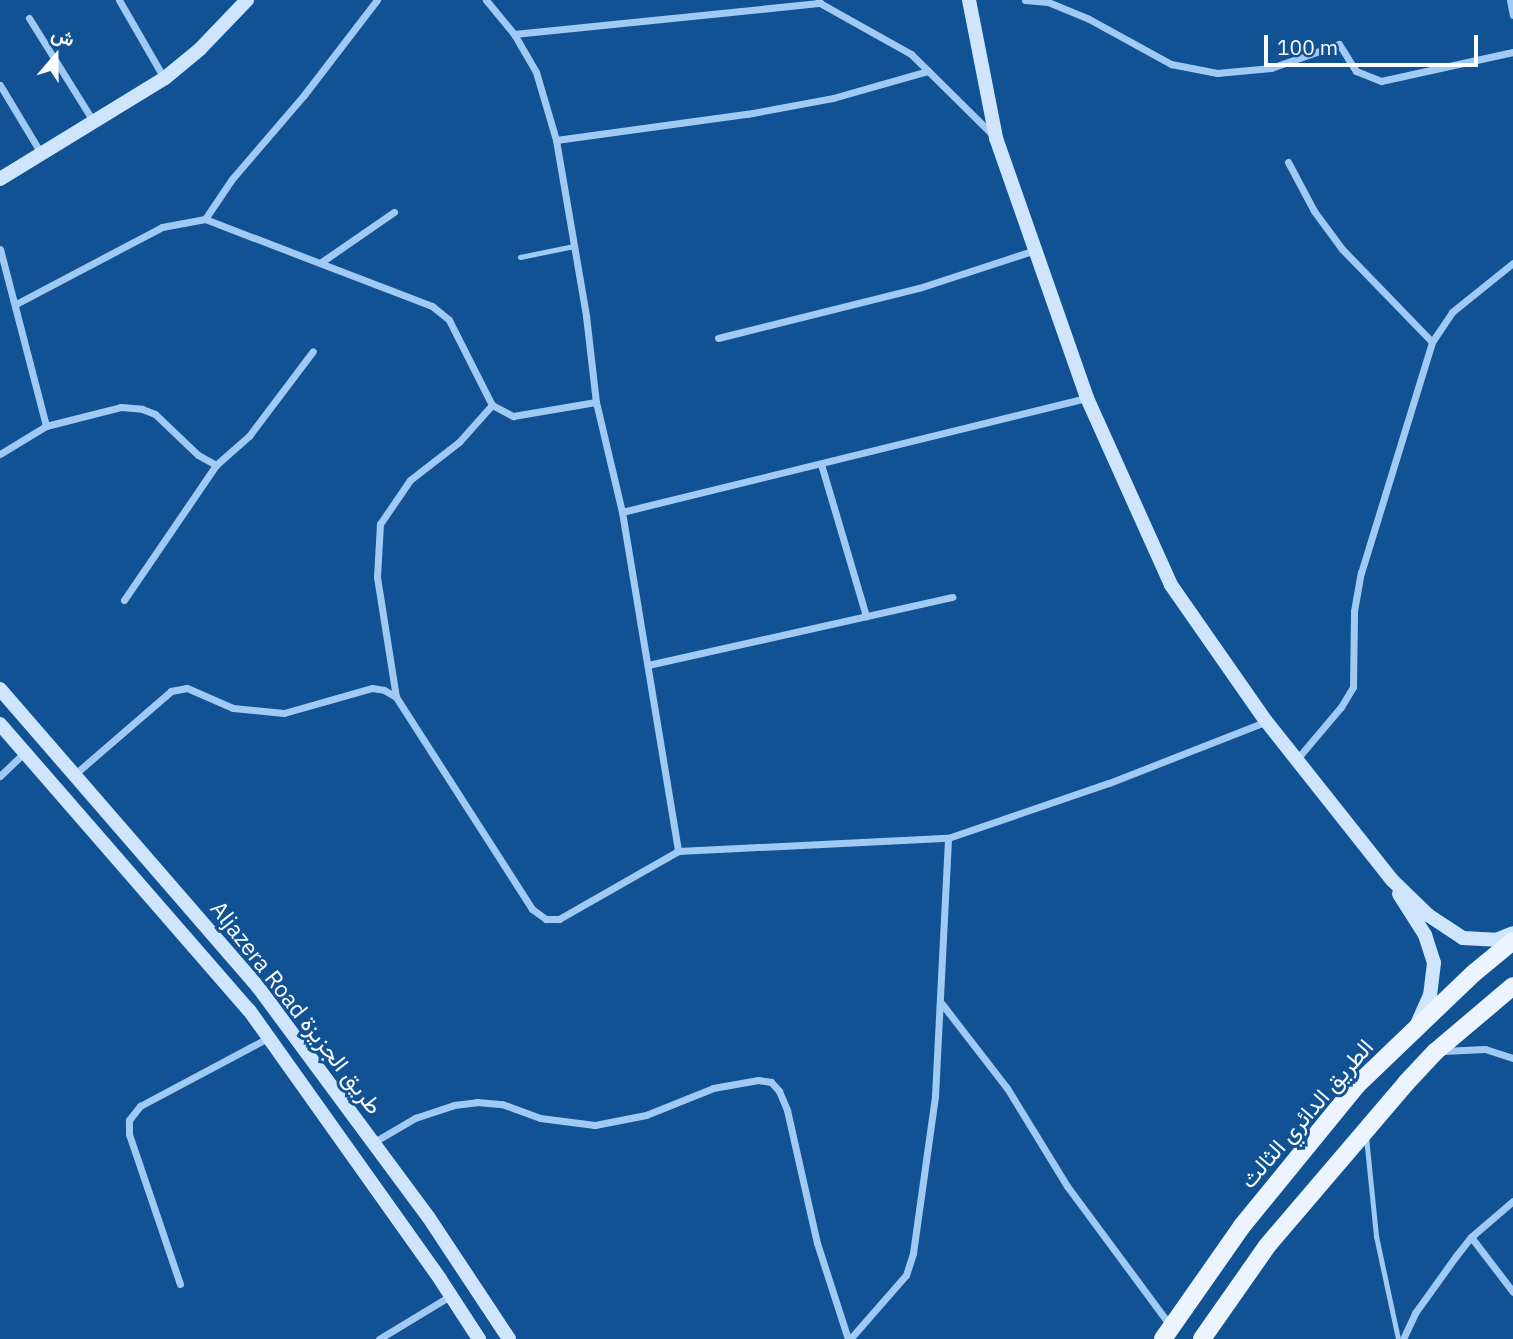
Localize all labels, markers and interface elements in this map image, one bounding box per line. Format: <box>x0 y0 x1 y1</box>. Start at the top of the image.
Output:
north arrow <box>21 21 91 91</box>
text: ش <box>48 21 78 51</box>
scale bar <box>1268 21 1482 65</box>
text: 100 m <box>1277 33 1338 61</box>
street label: Aljazera Road طريق الجزيزة <box>205 895 389 1119</box>
street label: الطريق الدائري الثالث <box>1234 1033 1378 1193</box>

